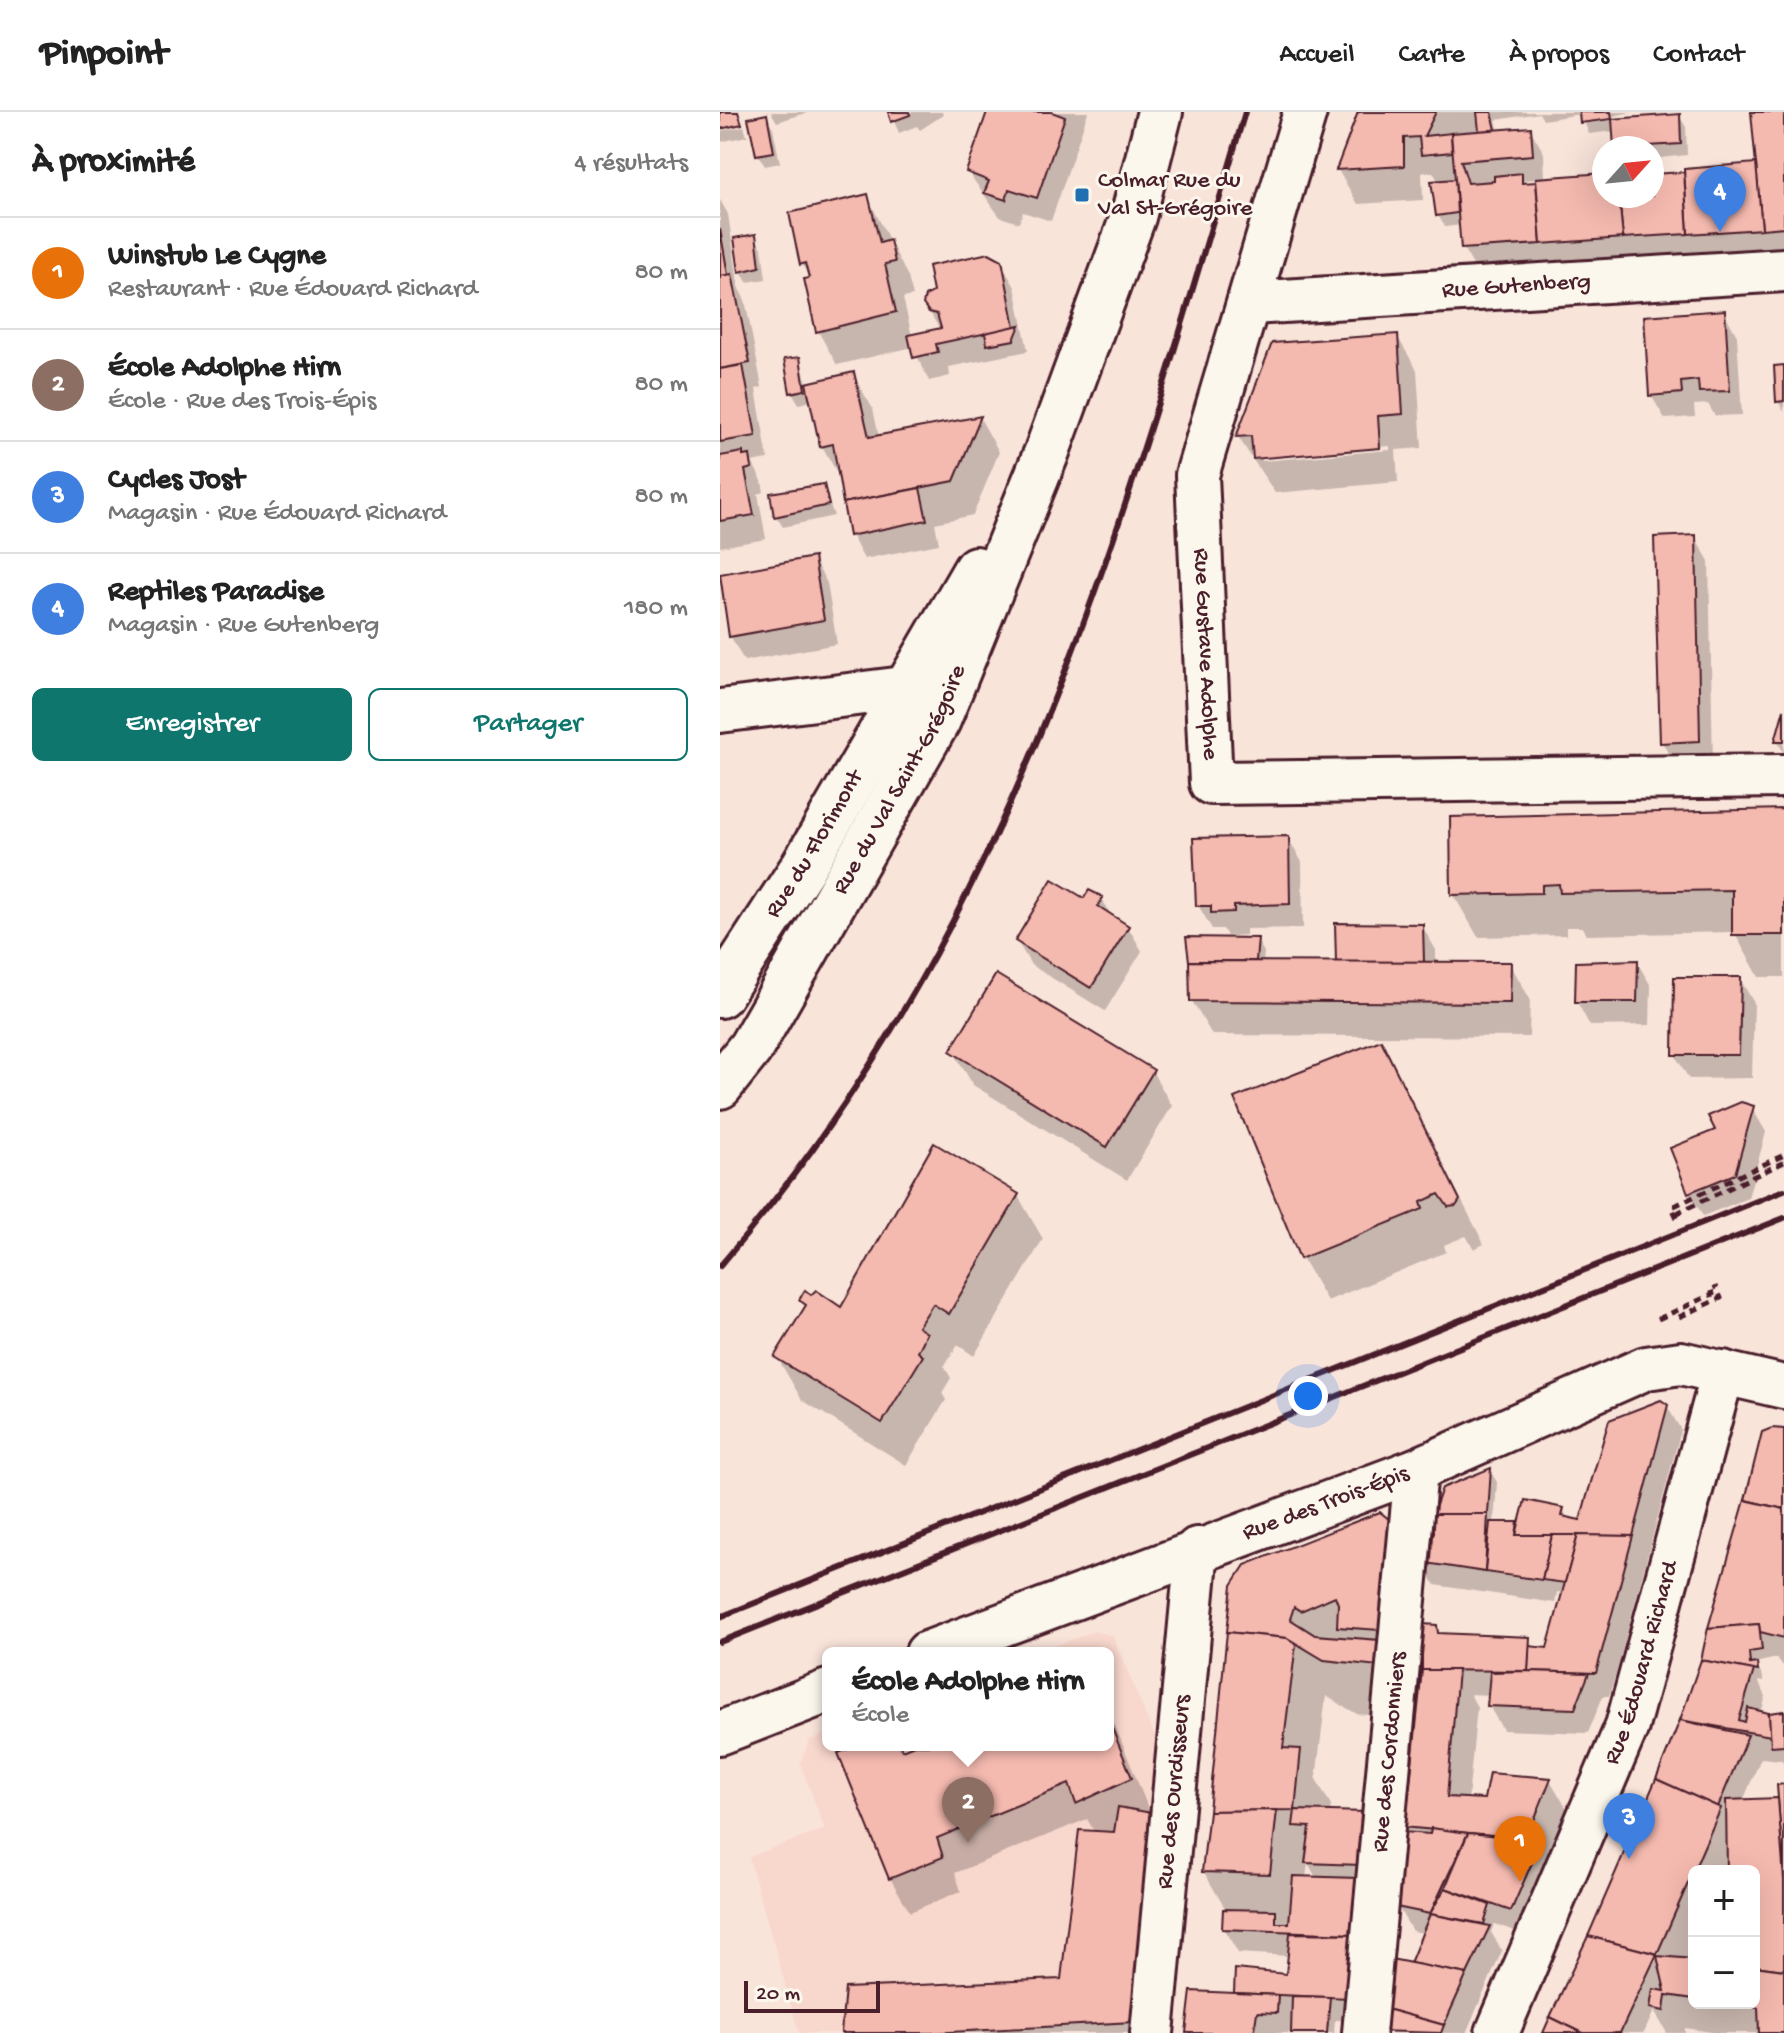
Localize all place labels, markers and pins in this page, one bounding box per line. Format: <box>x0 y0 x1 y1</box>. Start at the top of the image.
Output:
pin: 4 <box>1694 166 1746 232</box>
place label: Colmar Rue du Val St-Grégoire <box>1097 167 1253 224</box>
marker: Colmar Rue du Val St-Grégoire <box>1073 186 1091 204</box>
pin: 2 <box>942 1777 994 1843</box>
pin: 3 <box>1603 1793 1655 1859</box>
pin: 1 <box>1494 1816 1546 1882</box>

